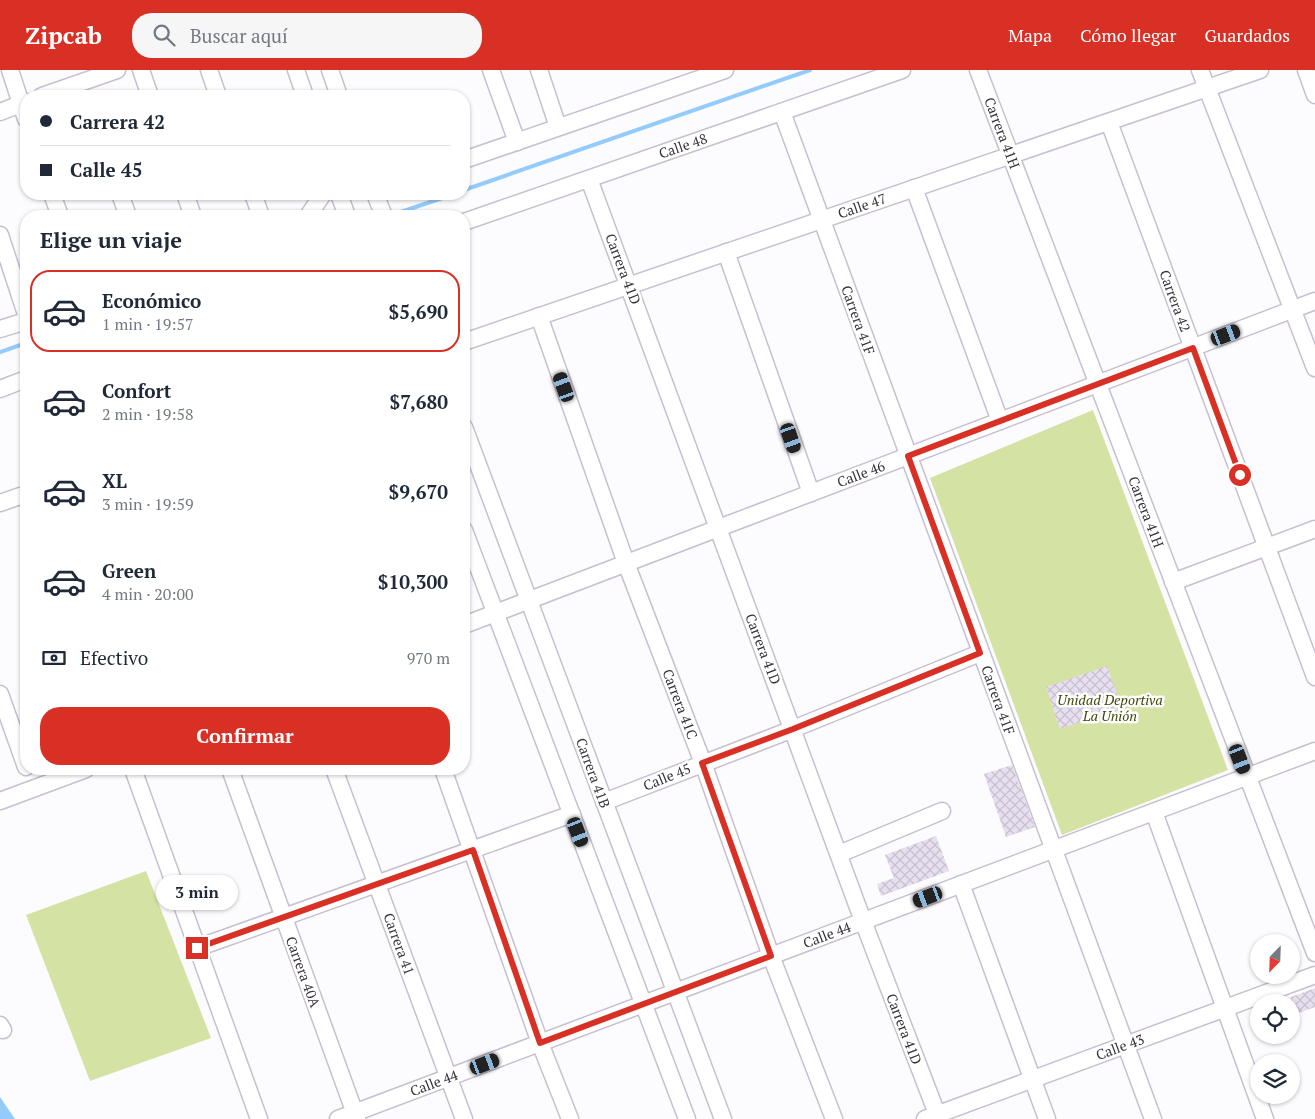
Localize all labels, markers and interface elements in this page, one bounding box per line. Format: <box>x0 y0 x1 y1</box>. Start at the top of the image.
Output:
search box <box>132 13 482 58</box>
text: Zipcab <box>25 19 102 51</box>
icon: search <box>150 21 178 49</box>
text: Buscar aquí <box>190 23 288 48</box>
text: Mapa <box>1008 23 1052 47</box>
text: Cómo llegar <box>1080 23 1176 47</box>
text: Guardados <box>1204 23 1290 47</box>
street label: Carrera 41H <box>980 94 1025 171</box>
text: Carrera 42 <box>70 109 165 134</box>
street label: Calle 48 <box>656 128 710 163</box>
text: Calle 45 <box>70 157 142 182</box>
street label: Calle 47 <box>835 188 889 223</box>
text: Elige un viaje <box>40 225 182 254</box>
street label: Carrera 41D <box>601 231 646 307</box>
street label: Carrera 42 <box>1155 267 1195 334</box>
street label: Carrera 41F <box>837 283 880 357</box>
text: Económico <box>102 288 201 313</box>
icon: car <box>42 289 87 334</box>
text: $5,690 <box>389 299 448 324</box>
text: 1 min · 19:57 <box>102 313 194 335</box>
car <box>1209 323 1242 347</box>
car <box>551 370 576 404</box>
text: Confort <box>102 378 171 403</box>
icon: car <box>42 379 87 424</box>
text: $7,680 <box>390 389 448 414</box>
text: 2 min · 19:58 <box>102 403 194 425</box>
car <box>779 421 802 455</box>
street label: Calle 46 <box>834 456 888 491</box>
route start <box>1229 464 1251 486</box>
text: XL <box>102 468 127 493</box>
icon: car <box>42 469 87 514</box>
street label: Carrera 41H <box>1124 473 1169 550</box>
text: $9,670 <box>389 479 448 504</box>
text: 3 min · 19:59 <box>102 493 194 515</box>
text: Green <box>102 558 156 583</box>
icon: car <box>42 559 87 604</box>
text: $10,300 <box>378 569 448 594</box>
text: 4 min · 20:00 <box>102 583 194 605</box>
street label: Carrera 41D <box>741 611 786 687</box>
icon: cash <box>40 644 68 672</box>
text: Efectivo <box>80 645 148 670</box>
text: 970 m <box>407 647 450 669</box>
street label: Carrera 41F <box>977 663 1020 737</box>
street label: Carrera 41C <box>658 666 703 742</box>
park label: Unidad Deportiva La Unión <box>1057 690 1163 725</box>
button: Confirmar <box>40 707 450 765</box>
street label: Carrera 41B <box>572 735 615 811</box>
car <box>1227 742 1252 776</box>
street label: Calle 45 <box>640 758 694 795</box>
car <box>565 815 590 849</box>
callout: 3 min <box>156 876 238 910</box>
text: 3 min <box>175 881 219 903</box>
car <box>911 885 944 909</box>
street label: Carrera 41 <box>379 910 419 977</box>
street label: Calle 44 <box>800 917 854 952</box>
street label: Carrera 40A <box>282 934 325 1010</box>
north arrow <box>1250 934 1300 984</box>
map controls <box>1250 934 1300 1104</box>
route end <box>186 937 208 959</box>
street label: Carrera 41D <box>882 991 927 1067</box>
button: locate <box>1250 994 1300 1044</box>
street label: Calle 43 <box>1093 1029 1147 1064</box>
car <box>468 1052 501 1076</box>
button: layers <box>1250 1054 1300 1104</box>
street label: Calle 44 <box>407 1065 461 1100</box>

